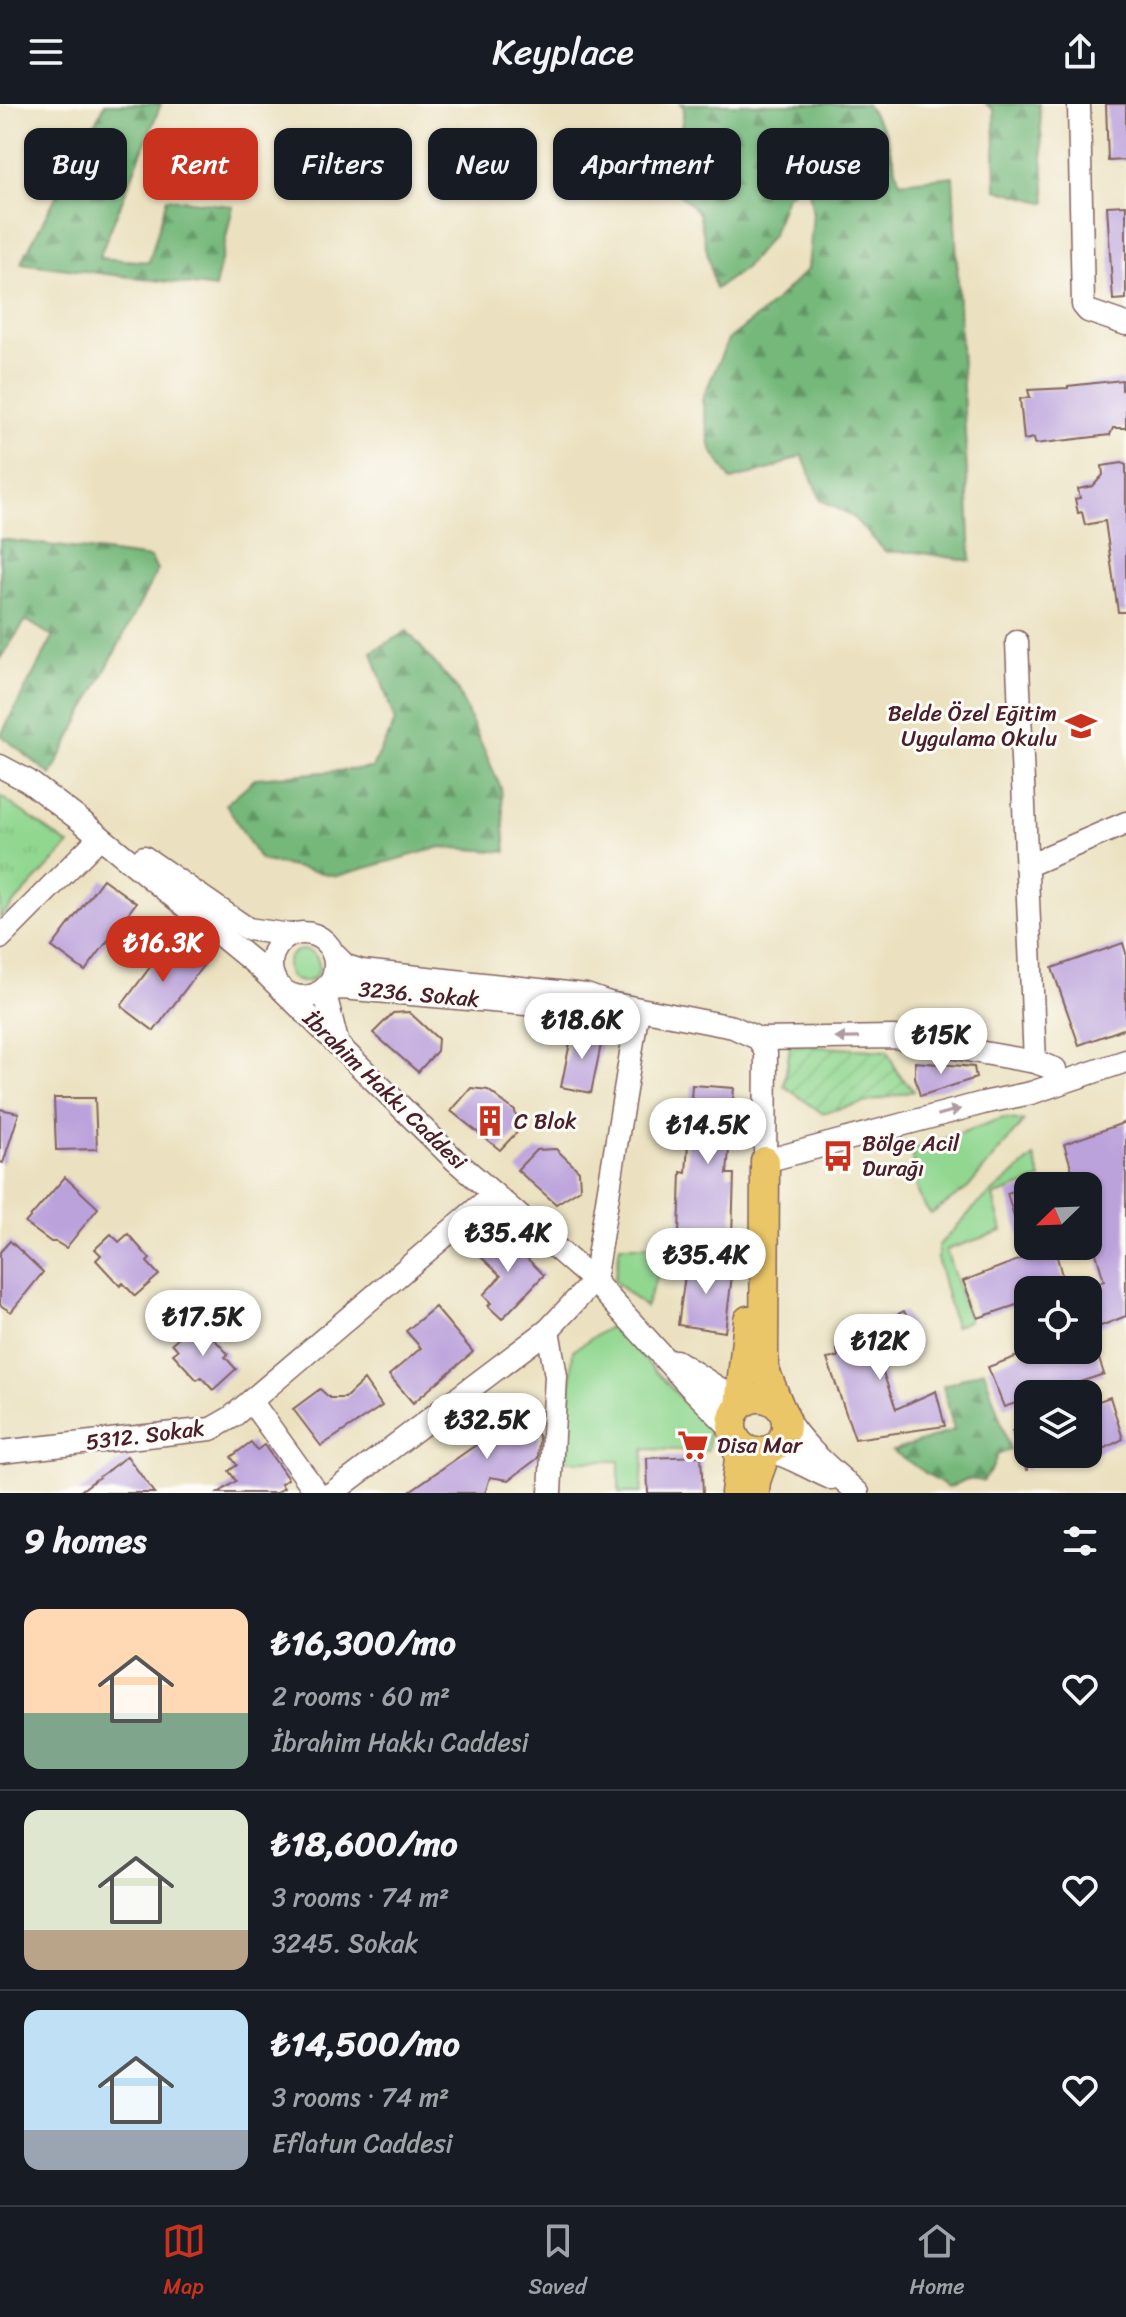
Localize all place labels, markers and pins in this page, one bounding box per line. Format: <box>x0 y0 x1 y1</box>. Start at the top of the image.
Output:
place label: Belde Özel Eğitim Uygulama Okulu <box>888 694 1057 758</box>
school or university icon: Belde Özel Eğitim Uygulama Okulu <box>1064 709 1098 743</box>
pin: ₺16.3K <box>98 916 228 984</box>
pin: ₺18.6K <box>517 993 647 1061</box>
pin: ₺15K <box>894 1008 988 1076</box>
pin: ₺14.5K <box>643 1098 773 1166</box>
place label: C Blok <box>514 1102 577 1141</box>
building icon: C Blok <box>473 1104 507 1138</box>
place label: Bölge Acil Durağı <box>862 1124 960 1188</box>
bus stop icon: Bölge Acil Durağı <box>821 1139 855 1173</box>
pin: ₺35.4K <box>443 1206 573 1274</box>
pin: ₺35.4K <box>641 1228 771 1296</box>
pin: ₺17.5K <box>138 1290 268 1358</box>
pin: ₺12K <box>833 1314 927 1382</box>
pin: ₺32.5K <box>422 1393 552 1461</box>
place label: Disa Mar <box>717 1426 804 1465</box>
supermarket icon: Disa Mar <box>676 1428 710 1462</box>

